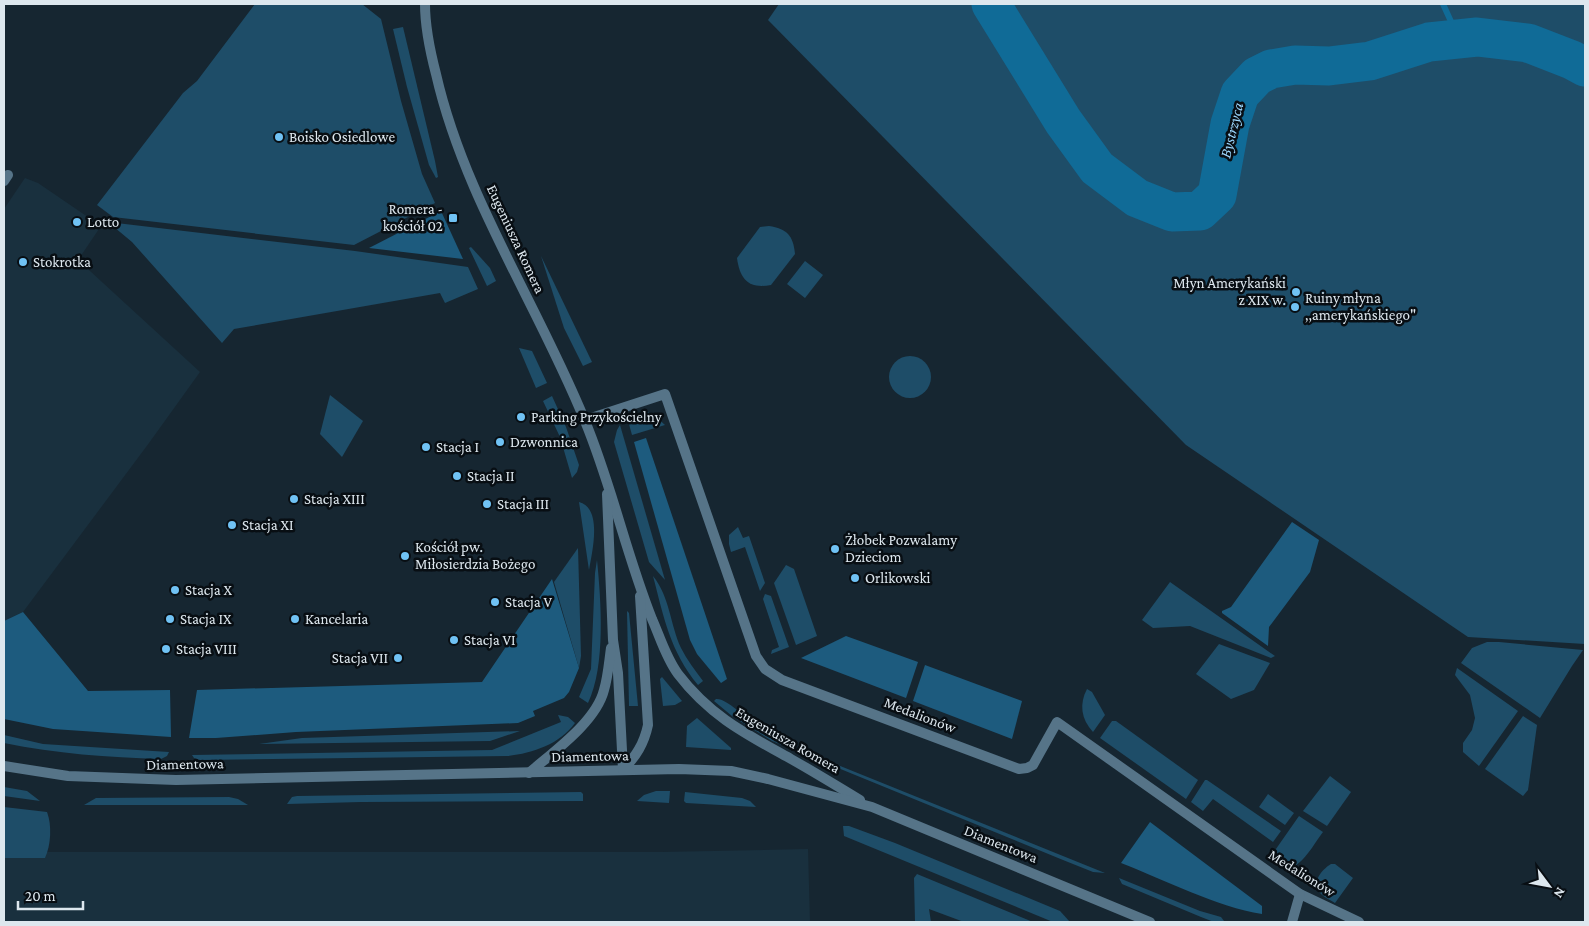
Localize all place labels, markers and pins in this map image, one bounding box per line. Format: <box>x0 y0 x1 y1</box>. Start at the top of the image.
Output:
place label: Boisko Osiedlowe <box>289 129 395 145</box>
marker: Boisko Osiedlowe <box>273 131 285 143</box>
place label: Romera - kościół 02 <box>383 201 443 234</box>
marker: Romera - kościół 02 <box>447 212 459 224</box>
place label: Lotto <box>87 214 119 230</box>
marker: Lotto <box>71 216 83 228</box>
place label: Stokrotka <box>33 254 91 270</box>
marker: Stokrotka <box>17 256 29 268</box>
place label: Młyn Amerykański z XIX w. <box>1173 275 1286 308</box>
marker: Młyn Amerykański z XIX w. <box>1290 286 1302 298</box>
place label: Ruiny młyna ,,amerykańskiego" <box>1305 290 1416 324</box>
marker: Ruiny młyna ,,amerykańskiego" <box>1289 301 1301 313</box>
place label: Parking Przykościelny <box>531 409 662 426</box>
marker: Parking Przykościelny <box>515 411 527 423</box>
place label: Dzwonnica <box>510 434 578 450</box>
marker: Dzwonnica <box>494 436 506 448</box>
place label: Stacja I <box>436 439 479 456</box>
marker: Stacja I <box>420 441 432 453</box>
place label: Stacja II <box>467 468 515 485</box>
marker: Stacja II <box>451 470 463 482</box>
place label: Stacja XIII <box>304 491 365 508</box>
marker: Stacja XIII <box>288 493 300 505</box>
place label: Stacja III <box>497 496 549 513</box>
marker: Stacja III <box>481 498 493 510</box>
place label: Stacja XI <box>242 517 294 534</box>
marker: Stacja XI <box>226 519 238 531</box>
place label: Żłobek Pozwalamy Dzieciom <box>845 532 957 565</box>
place label: Kościół pw. Miłosierdzia Bożego <box>415 539 535 573</box>
marker: Żłobek Pozwalamy Dzieciom <box>829 543 841 555</box>
marker: Kościół pw. Miłosierdzia Bożego <box>399 550 411 562</box>
place label: Orlikowski <box>865 570 931 586</box>
marker: Orlikowski <box>849 572 861 584</box>
place label: Stacja X <box>185 582 233 599</box>
marker: Stacja X <box>169 584 181 596</box>
place label: Stacja V <box>505 594 553 611</box>
marker: Stacja V <box>489 596 501 608</box>
place label: Stacja IX <box>180 611 232 628</box>
place label: Kancelaria <box>305 611 368 627</box>
marker: Stacja IX <box>164 613 176 625</box>
marker: Kancelaria <box>289 613 301 625</box>
place label: Stacja VI <box>464 632 516 649</box>
marker: Stacja VI <box>448 634 460 646</box>
place label: Stacja VIII <box>176 641 237 658</box>
marker: Stacja VIII <box>160 643 172 655</box>
place label: Stacja VII <box>332 650 388 667</box>
marker: Stacja VII <box>392 652 404 664</box>

